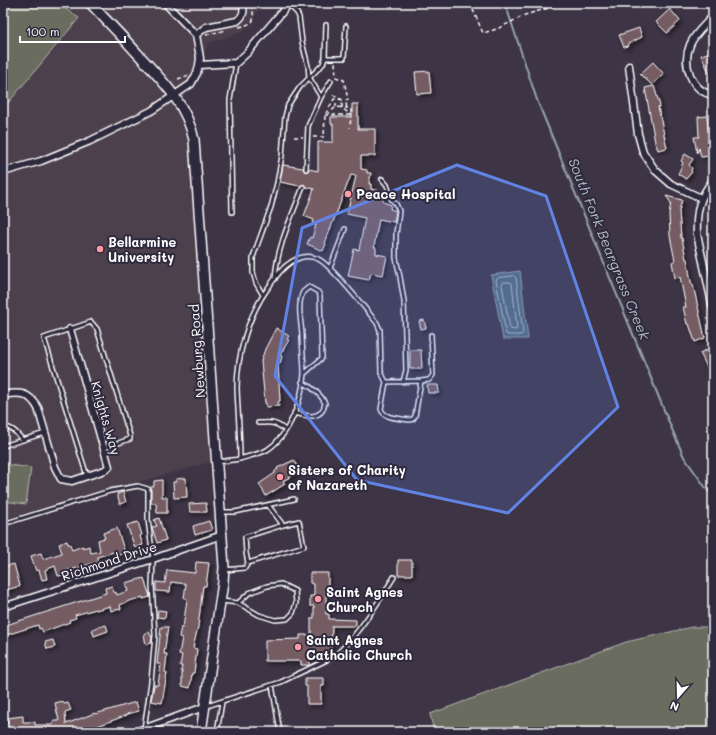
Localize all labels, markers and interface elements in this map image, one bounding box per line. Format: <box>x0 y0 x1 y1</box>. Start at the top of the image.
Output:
scale bar <box>20 18 125 44</box>
text: 100 m <box>26 23 60 39</box>
water label: South Fork Beargrass Creek <box>564 155 655 343</box>
place label: Peace Hospital <box>356 185 456 202</box>
marker: Peace Hospital <box>343 189 353 199</box>
place label: Bellarmine University <box>108 233 176 266</box>
marker: Bellarmine University <box>95 244 105 254</box>
street label: Newburg Road <box>185 304 208 398</box>
street label: Knights Way <box>88 379 125 457</box>
place label: Sisters of Charity of Nazareth <box>288 461 406 493</box>
marker: Sisters of Charity of Nazareth <box>275 472 285 482</box>
street label: Richmond Drive <box>59 537 159 584</box>
place label: Saint Agnes Church <box>326 583 403 615</box>
marker: Saint Agnes Church <box>313 594 323 604</box>
place label: Saint Agnes Catholic Church <box>306 631 412 663</box>
marker: Saint Agnes Catholic Church <box>293 642 303 652</box>
north arrow <box>658 677 698 717</box>
text: N <box>668 698 681 715</box>

